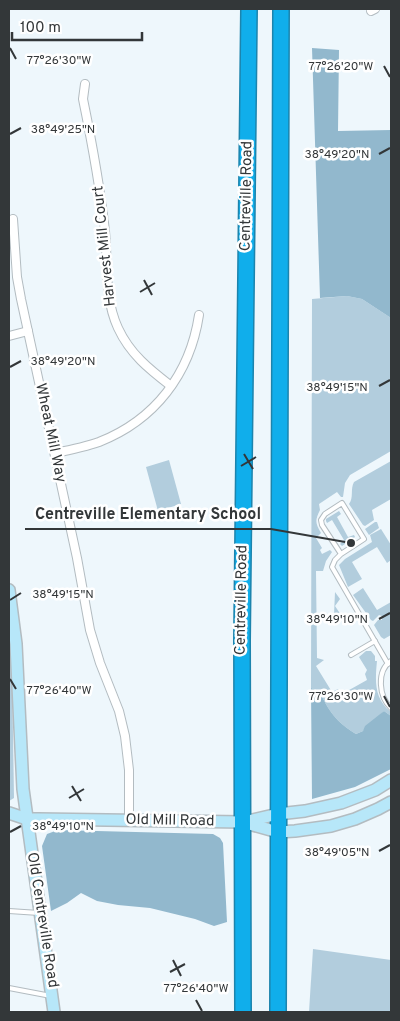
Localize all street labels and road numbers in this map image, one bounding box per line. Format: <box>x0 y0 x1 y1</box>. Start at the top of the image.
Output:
street label: Centreville Road <box>237 141 257 251</box>
street label: Harvest Mill Court <box>89 185 121 307</box>
street label: Wheat Mill Way <box>30 382 70 484</box>
street label: Centreville Road <box>232 545 252 655</box>
street label: Old Mill Road <box>125 811 215 831</box>
street label: Old Centreville Road <box>22 851 62 989</box>

